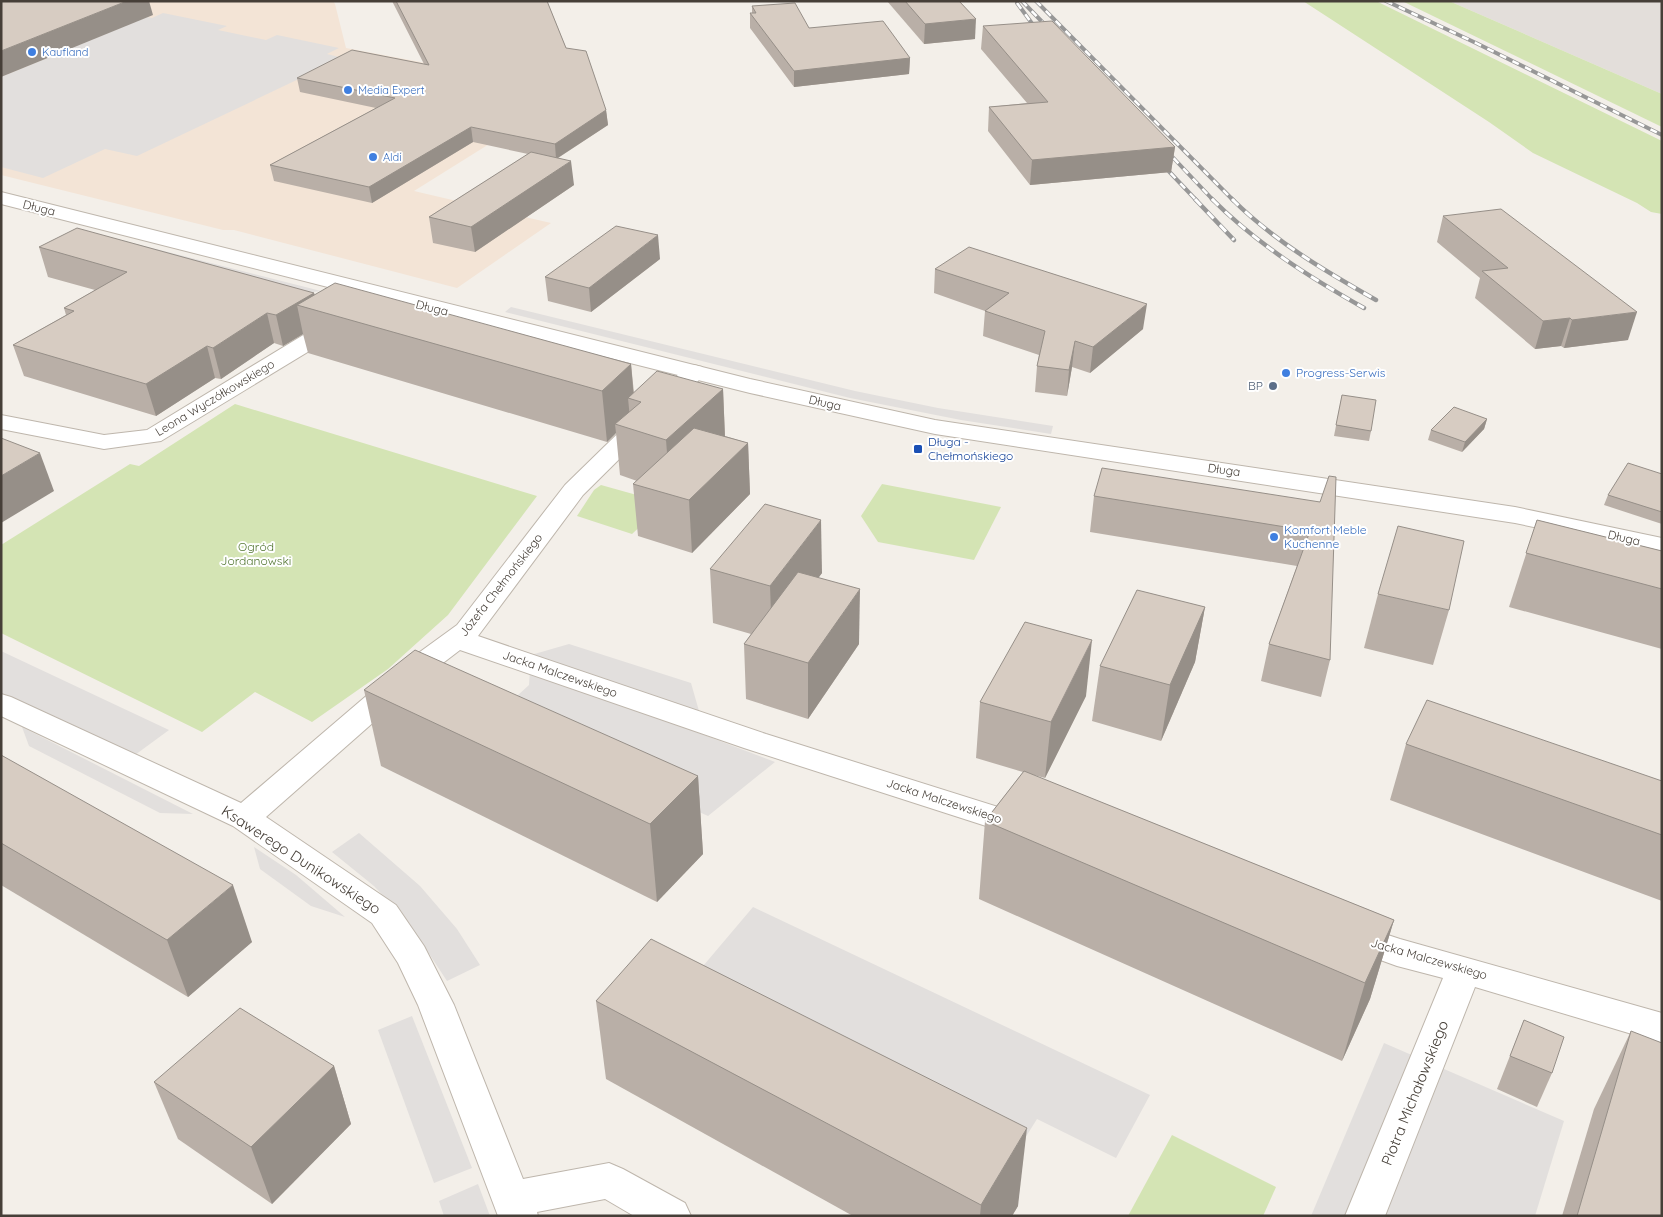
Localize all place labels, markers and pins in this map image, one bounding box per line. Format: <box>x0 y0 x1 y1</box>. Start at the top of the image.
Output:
place label: Kaufland <box>42 45 88 59</box>
marker: Kaufland <box>26 46 38 58</box>
place label: Media Expert <box>358 83 425 97</box>
marker: Media Expert <box>342 84 354 96</box>
place label: Aldi <box>383 150 402 164</box>
marker: Aldi <box>367 151 379 163</box>
place label: Progress-Serwis <box>1296 365 1386 380</box>
marker: Progress-Serwis <box>1280 367 1292 379</box>
place label: BP <box>1248 378 1263 393</box>
marker: BP <box>1267 380 1279 392</box>
place label: Długa - Chełmońskiego <box>928 434 1013 463</box>
marker: Długa - Chełmońskiego <box>912 443 924 455</box>
place label: Komfort Meble Kuchenne <box>1284 522 1367 551</box>
marker: Komfort Meble Kuchenne <box>1268 531 1280 543</box>

